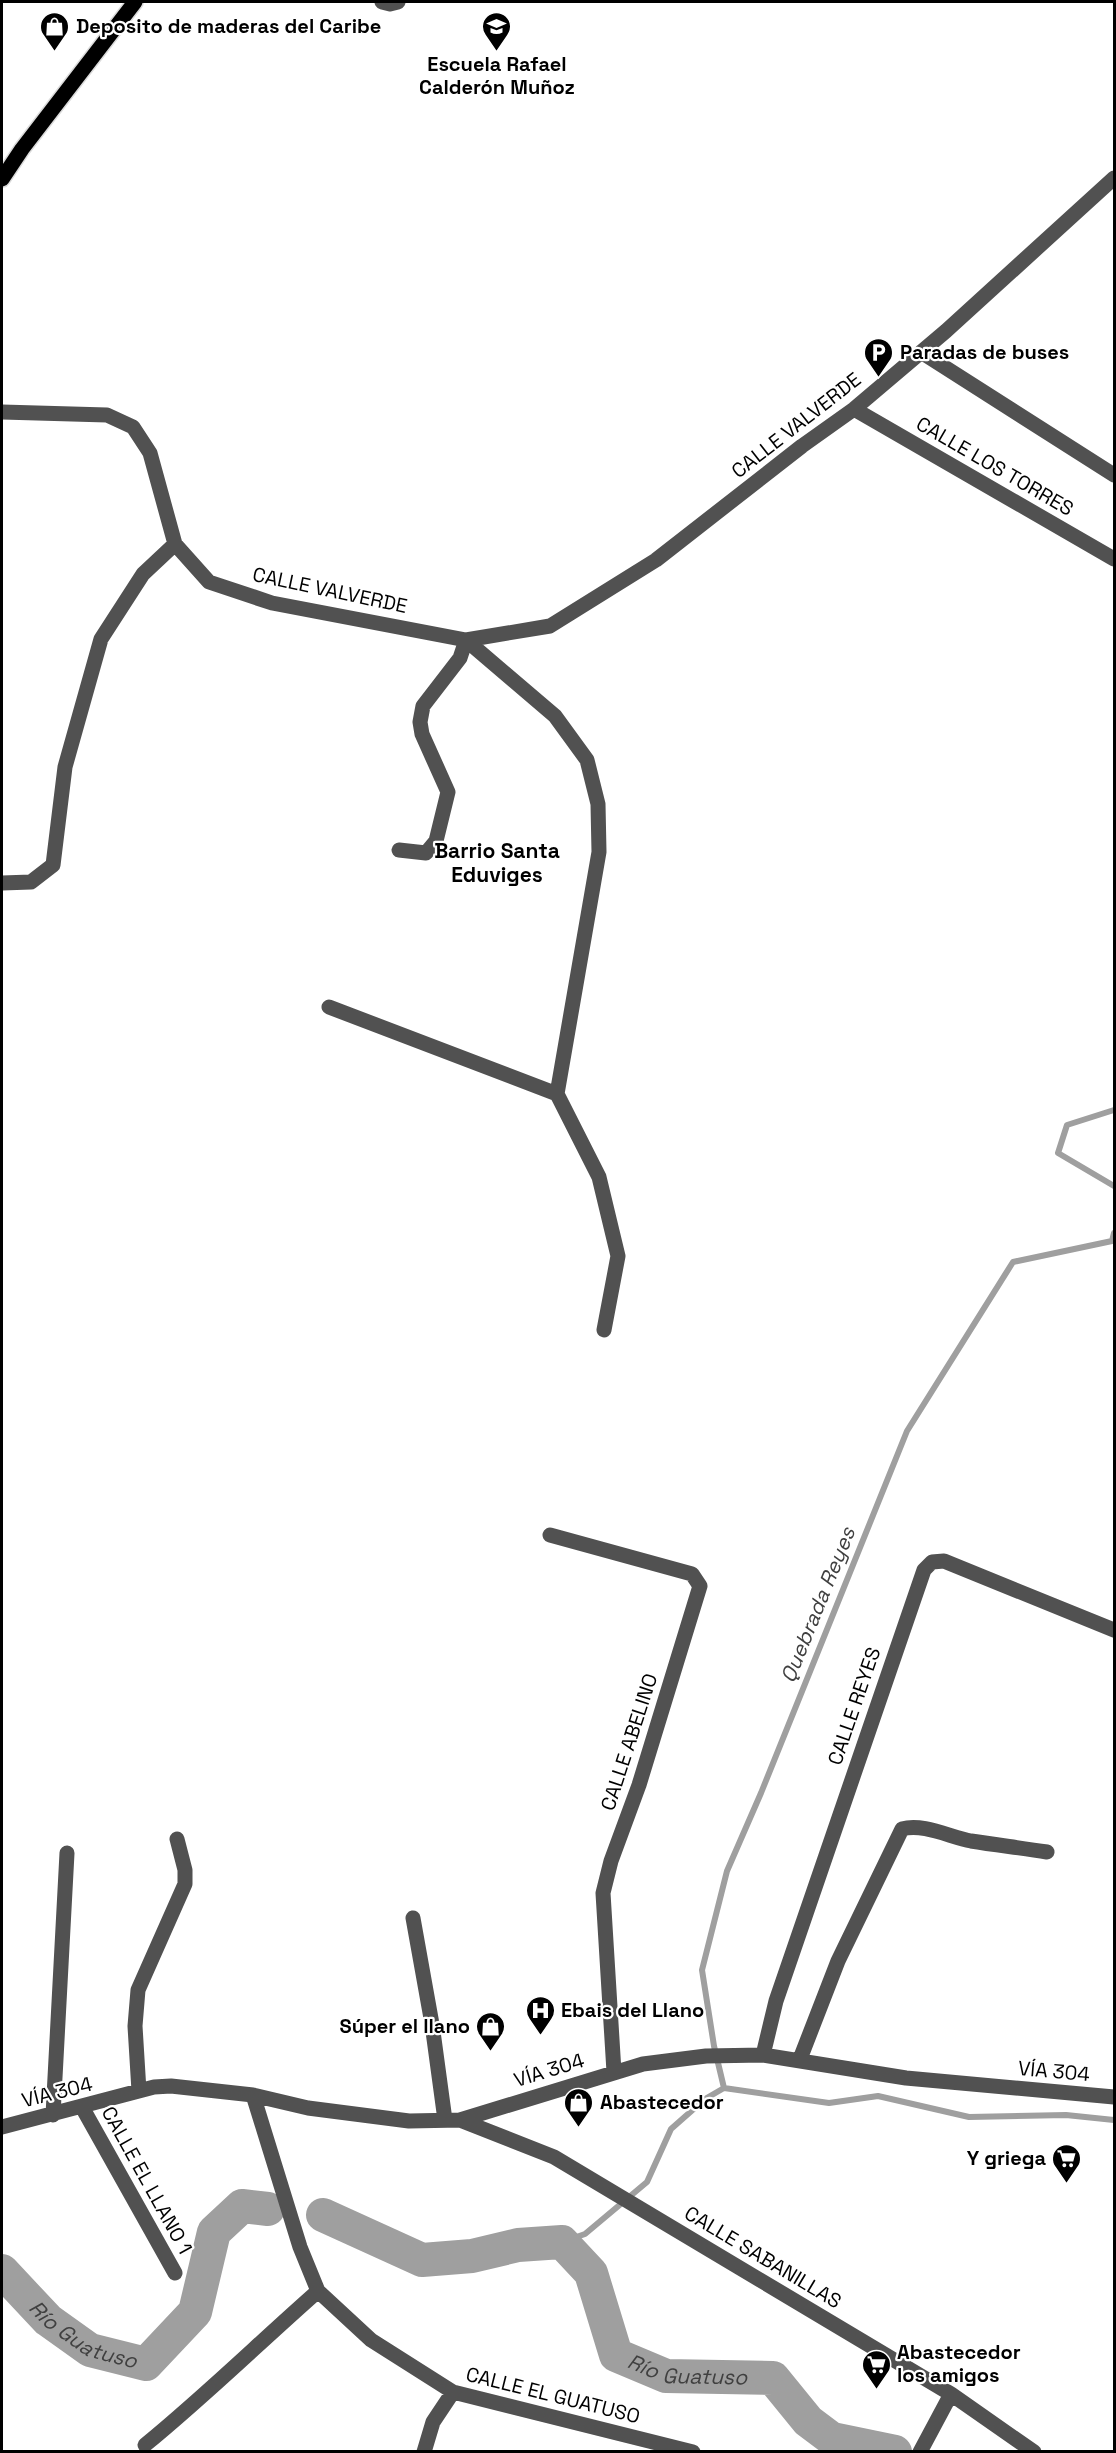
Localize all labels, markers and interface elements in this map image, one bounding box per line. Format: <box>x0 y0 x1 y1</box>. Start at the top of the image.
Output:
shop icon: Deposito de maderas del Caribe <box>39 10 71 52</box>
school or university icon: Escuela Rafael Calderón Muñoz <box>481 10 513 52</box>
place label: Deposito de maderas del Caribe <box>76 13 381 39</box>
place label: Escuela Rafael Calderón Muñoz <box>419 51 575 100</box>
parking icon: Paradas de buses <box>863 336 895 378</box>
place label: Paradas de buses <box>900 339 1069 365</box>
street label: CALLE VALVERDE <box>726 366 866 484</box>
street label: CALLE LOS TORRES <box>912 410 1078 522</box>
street label: CALLE VALVERDE <box>250 561 410 619</box>
district label: Barrio Santa Eduviges <box>434 837 560 888</box>
water label: Quebrada Reyes <box>774 1522 861 1686</box>
street label: CALLE REYES <box>822 1644 886 1768</box>
street label: CALLE ABELINO <box>595 1670 663 1814</box>
hospital icon: Ebais del Llano <box>524 1994 556 2036</box>
place label: Ebais del Llano <box>561 1997 704 2023</box>
shop icon: Súper el llano <box>475 2010 507 2052</box>
place label: Súper el llano <box>340 2013 470 2039</box>
street label: VÍA 304 <box>511 2047 587 2093</box>
street label: VÍA 304 <box>1017 2055 1091 2087</box>
street label: VÍA 304 <box>19 2071 95 2113</box>
shop icon: Abastecedor <box>563 2086 595 2128</box>
place label: Abastecedor <box>600 2089 724 2115</box>
street label: CALLE EL LLANO 1 <box>96 2102 198 2258</box>
supermarket icon: Y griega <box>1051 2142 1083 2184</box>
place label: Y griega <box>967 2145 1046 2171</box>
street label: CALLE SABANILLAS <box>680 2200 846 2314</box>
water label: Río Guatuso <box>23 2294 141 2374</box>
place label: Abastecedor los amigos <box>897 2339 1021 2388</box>
water label: Río Guatuso <box>624 2347 748 2391</box>
supermarket icon: Abastecedor los amigos <box>860 2348 892 2390</box>
street label: CALLE EL GUATUSO <box>463 2361 643 2429</box>

